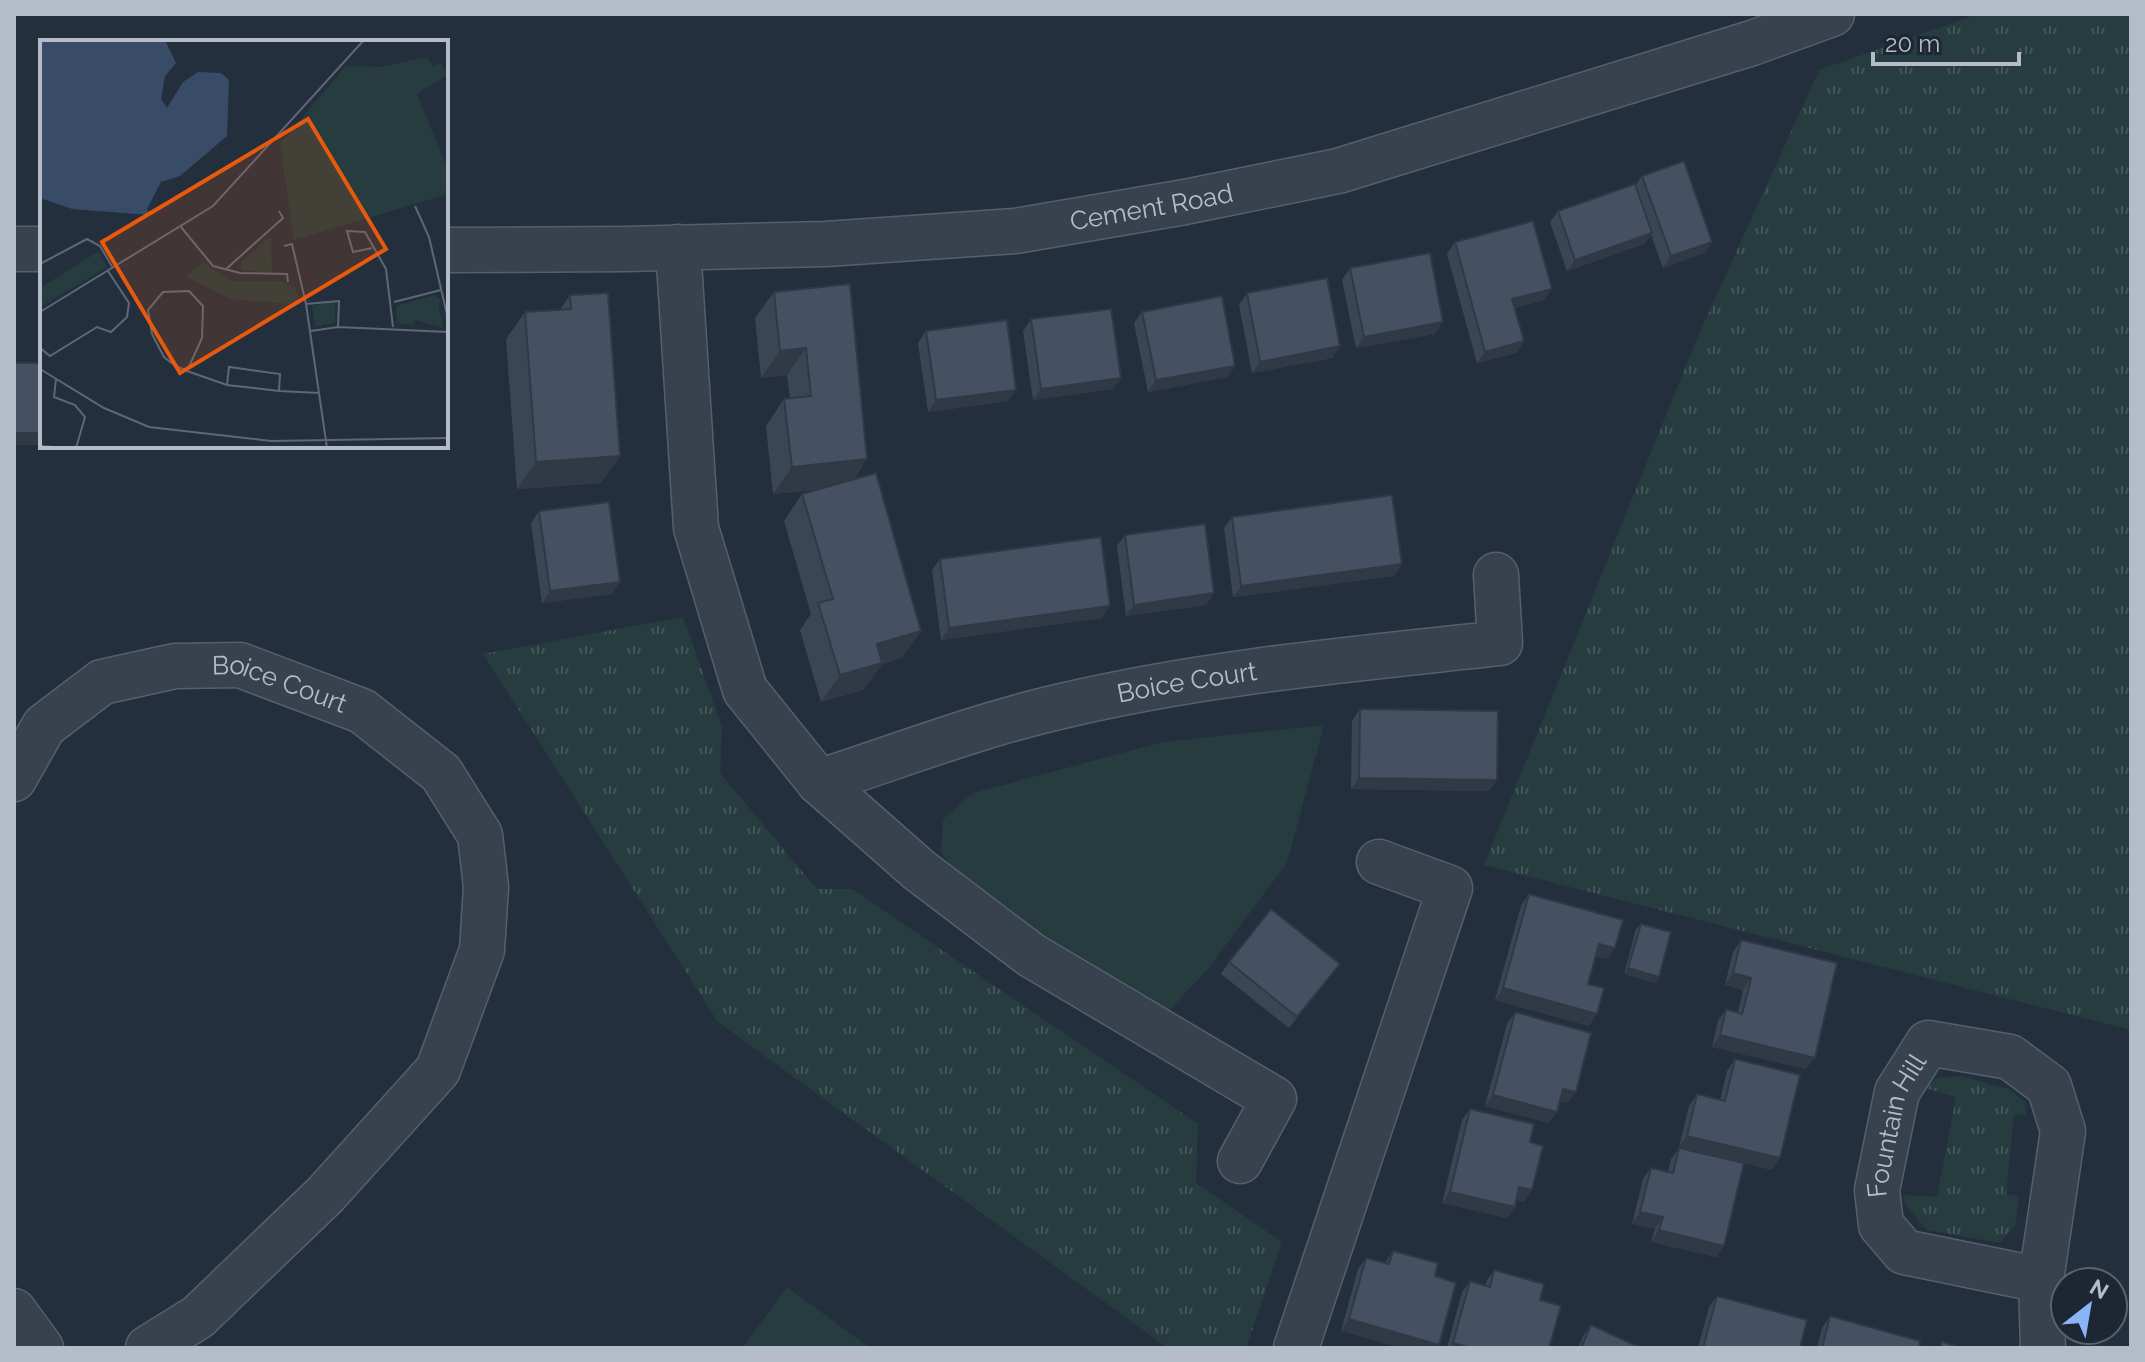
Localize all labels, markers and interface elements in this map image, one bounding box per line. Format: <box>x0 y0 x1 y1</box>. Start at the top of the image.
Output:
scale bar <box>1873 16 2019 66</box>
text: 20 m <box>1885 29 1940 58</box>
inset map <box>40 40 448 448</box>
street label: Cement Road <box>1068 178 1236 236</box>
street label: Boice Court <box>212 650 351 719</box>
street label: Boice Court <box>1114 656 1259 709</box>
street label: Fountain Hill <box>1861 1047 1933 1199</box>
north arrow <box>2049 1266 2129 1346</box>
text: N <box>2085 1273 2113 1304</box>

